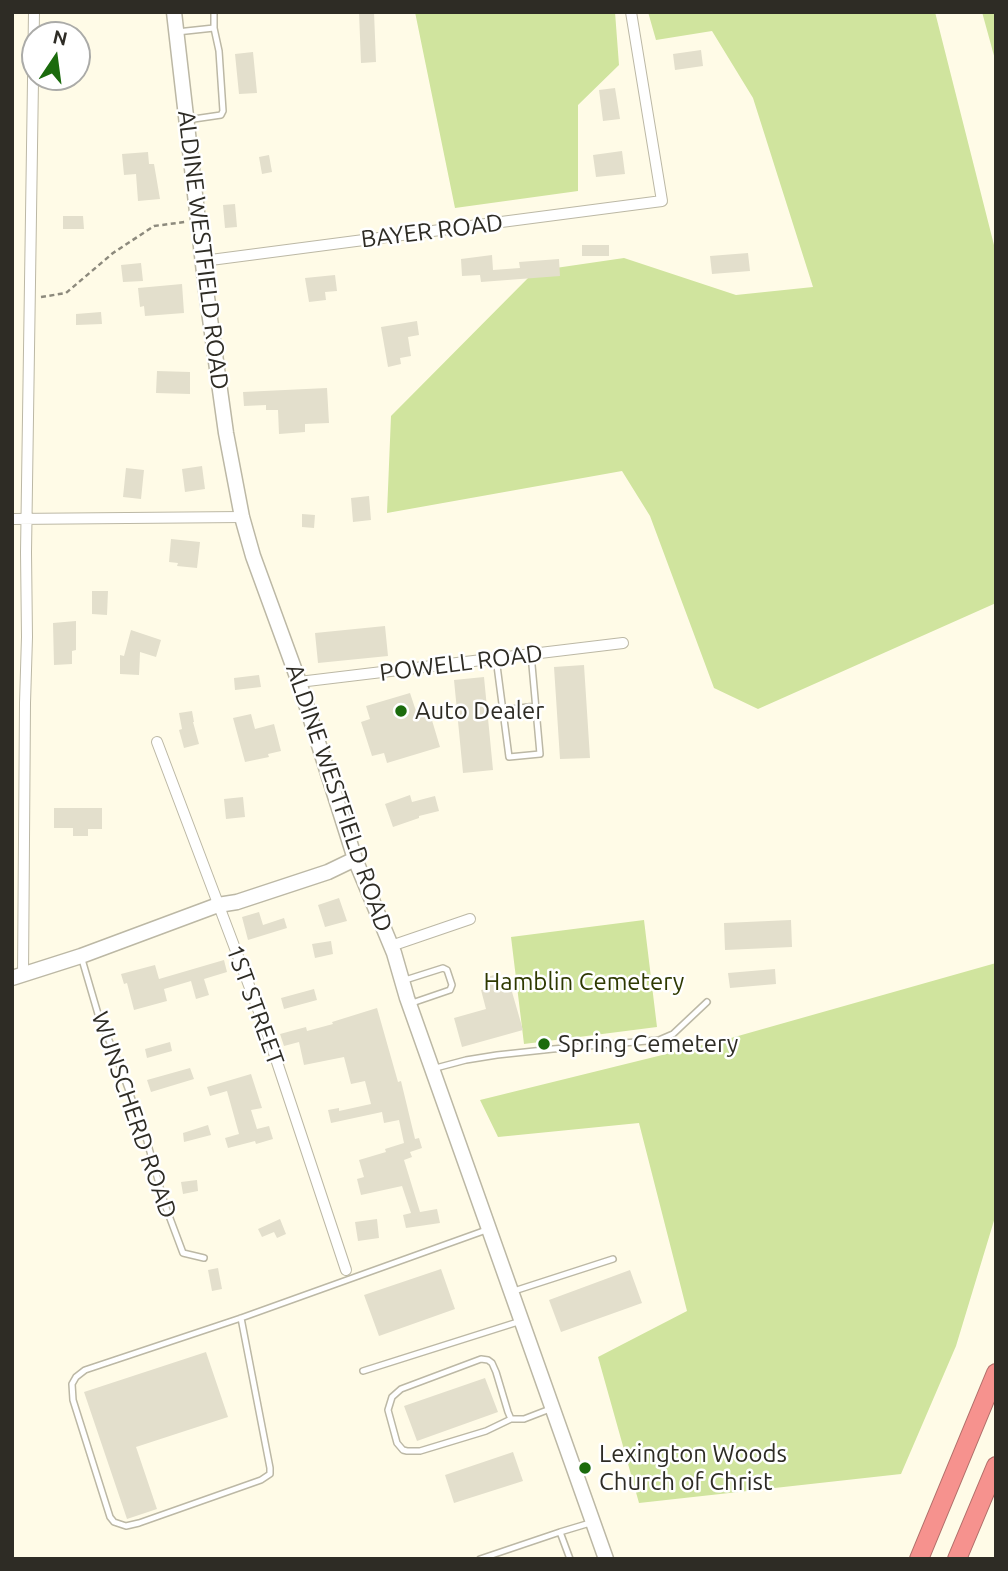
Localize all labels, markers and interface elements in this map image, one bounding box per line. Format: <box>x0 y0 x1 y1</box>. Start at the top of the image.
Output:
north arrow <box>21 21 91 91</box>
text: N <box>51 25 70 50</box>
street label: ALDINE WESTFIELD ROAD <box>172 109 234 391</box>
street label: BAYER ROAD <box>359 208 505 254</box>
street label: POWELL ROAD <box>378 639 544 687</box>
street label: ALDINE WESTFIELD ROAD <box>280 660 398 936</box>
place label: Auto Dealer <box>415 697 544 725</box>
marker: Auto Dealer <box>393 703 409 719</box>
street label: 1ST STREET <box>220 941 290 1069</box>
park label: Hamblin Cemetery <box>484 968 684 996</box>
street label: WUNSCHERD ROAD <box>85 1008 183 1222</box>
place label: Spring Cemetery <box>558 1030 738 1058</box>
marker: Spring Cemetery <box>536 1036 552 1052</box>
place label: Lexington Woods Church of Christ <box>599 1440 787 1496</box>
marker: Lexington Woods Church of Christ <box>577 1460 593 1476</box>

